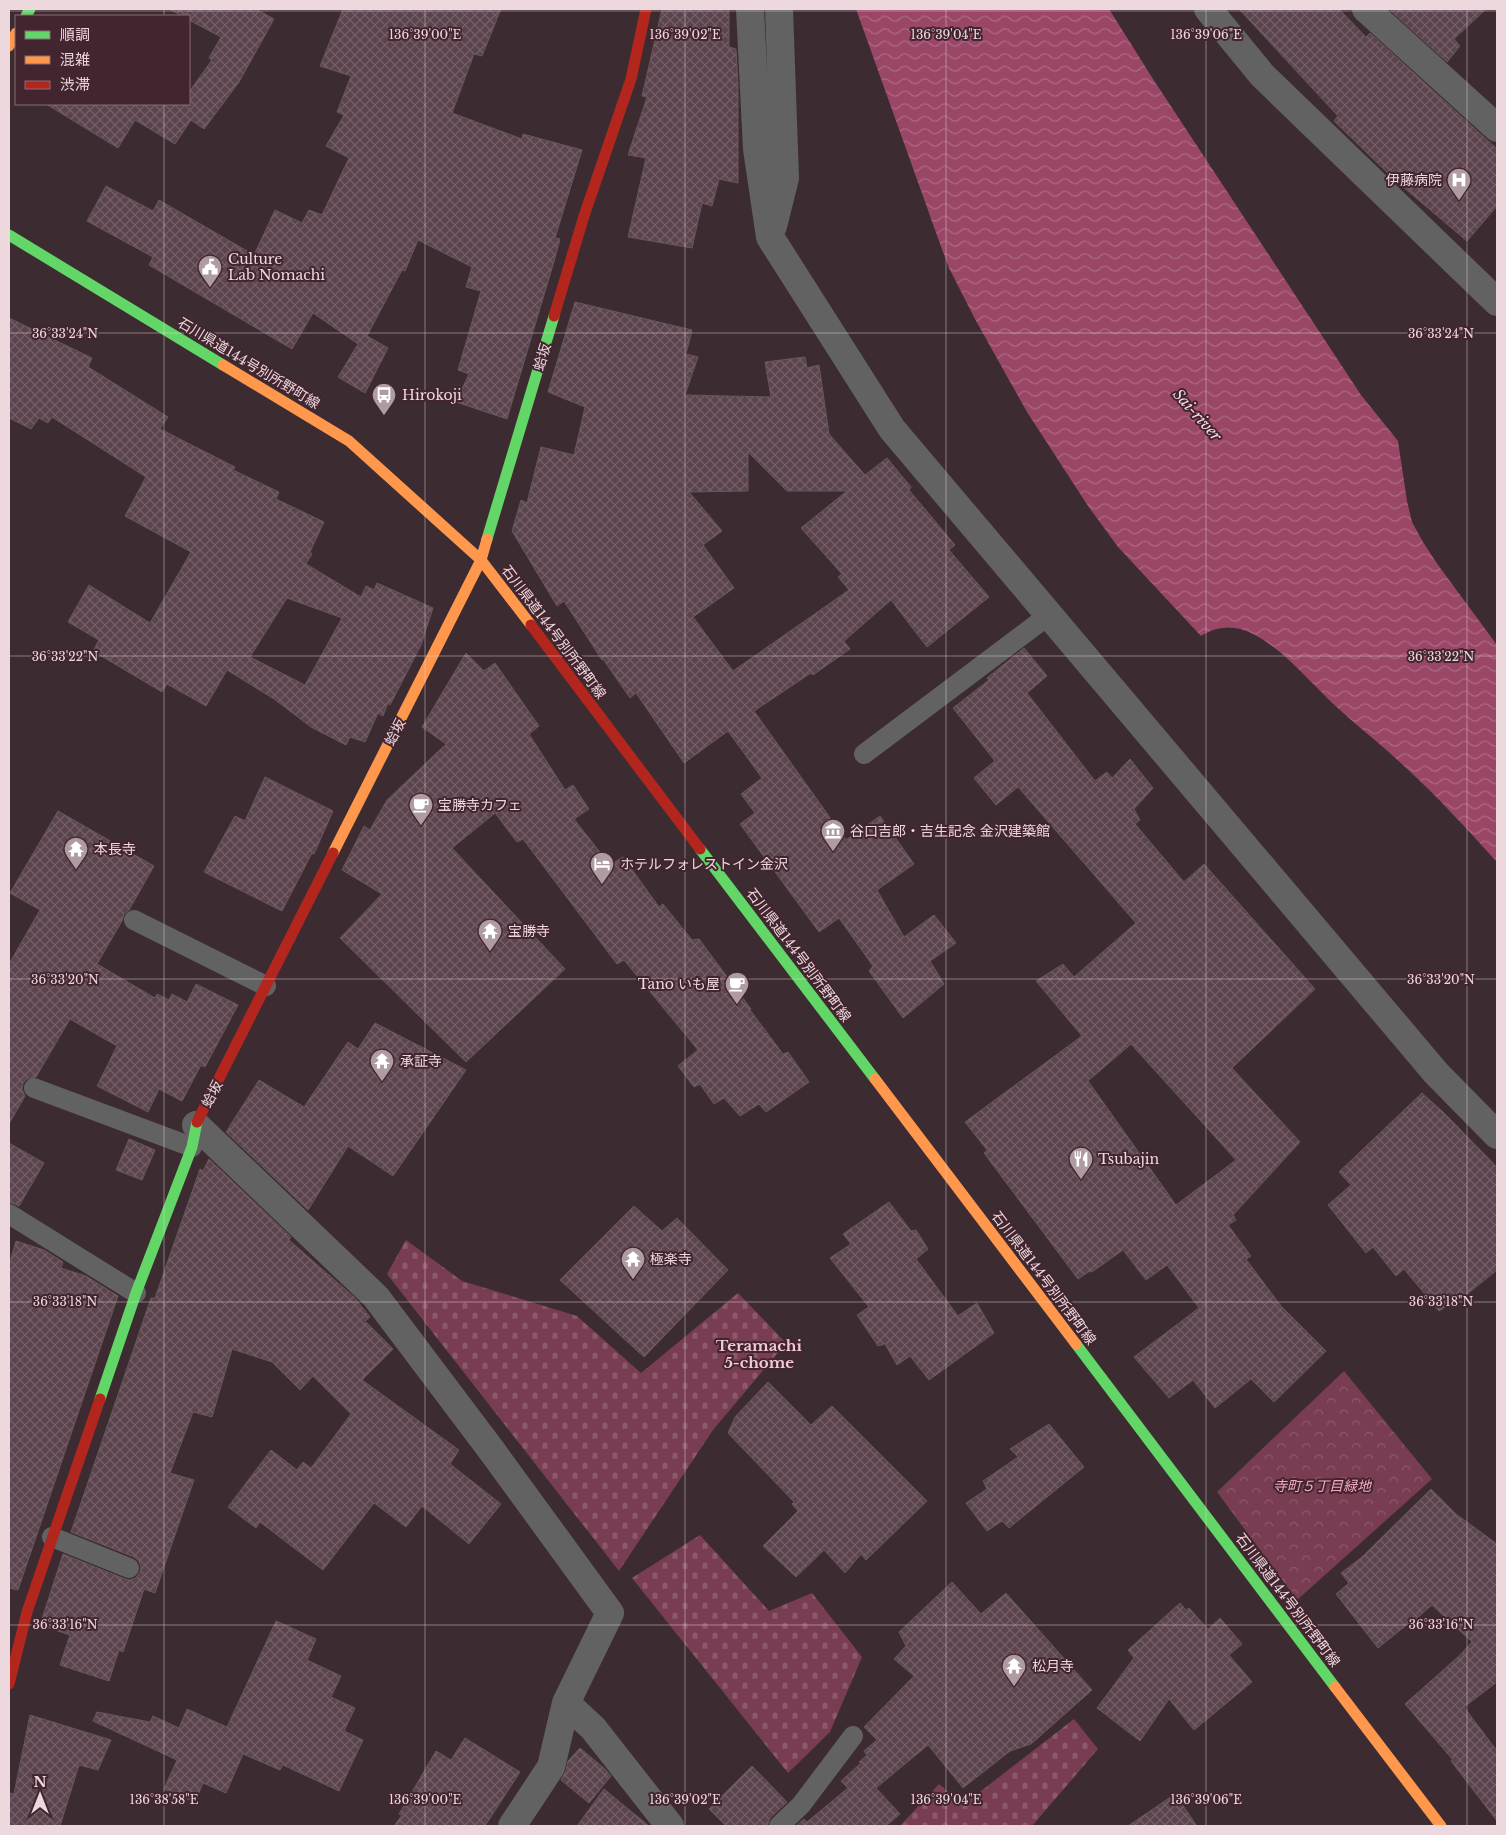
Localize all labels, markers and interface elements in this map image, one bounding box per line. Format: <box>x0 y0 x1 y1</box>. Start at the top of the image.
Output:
legend <box>15 15 190 105</box>
text: 順調 <box>60 25 90 44</box>
text: 136°39'00"E <box>389 27 462 42</box>
text: 136°39'02"E <box>649 27 721 42</box>
text: 136°39'04"E <box>911 27 982 42</box>
text: 136°39'06"E <box>1170 27 1242 42</box>
text: 混雑 <box>60 50 90 69</box>
text: 渋滞 <box>60 75 90 94</box>
hospital icon: 伊藤病院 <box>1446 167 1472 201</box>
place label: 伊藤病院 <box>1386 171 1442 189</box>
place label: Culture Lab Nomachi <box>228 250 325 284</box>
public building icon: Culture Lab Nomachi <box>197 254 223 288</box>
street label: 石川県道144号別所野町線 <box>175 313 323 413</box>
text: 36°33'24"N <box>32 326 98 341</box>
text: 36°33'24"N <box>1408 326 1474 341</box>
street label: 蛤坂 <box>529 341 555 373</box>
bus stop icon: Hirokoji <box>371 382 397 416</box>
water label: Sai-river <box>1169 385 1226 446</box>
place label: Hirokoji <box>402 386 462 404</box>
street label: 石川県道144号別所野町線 <box>498 562 610 702</box>
text: 36°33'22"N <box>32 649 98 664</box>
text: 36°33'22"N <box>1408 649 1474 664</box>
street label: 蛤坂 <box>381 715 409 749</box>
cafe icon: 宝勝寺カフェ <box>408 792 434 826</box>
place label: 宝勝寺カフェ <box>438 796 522 814</box>
museum icon: 谷口吉郎・吉生記念 金沢建築館 <box>820 818 846 852</box>
place label: 谷口吉郎・吉生記念 金沢建築館 <box>850 822 1050 840</box>
temple icon: 本長寺 <box>63 836 89 870</box>
place label: 本長寺 <box>94 840 136 858</box>
hotel icon: ホテルフォレストイン金沢 <box>589 851 615 885</box>
place label: ホテルフォレストイン金沢 <box>620 855 788 873</box>
street label: 石川県道144号別所野町線 <box>743 885 855 1025</box>
temple icon: 宝勝寺 <box>477 918 503 952</box>
place label: 宝勝寺 <box>508 922 550 940</box>
cafe icon: Tano いも屋 <box>724 971 750 1005</box>
text: 36°33'20"N <box>31 972 99 987</box>
text: 36°33'20"N <box>1407 972 1475 987</box>
place label: Tano いも屋 <box>638 975 720 993</box>
temple icon: 承証寺 <box>369 1048 395 1082</box>
place label: 承証寺 <box>400 1052 442 1070</box>
street label: 蛤坂 <box>198 1077 226 1111</box>
restaurant icon: Tsubajin <box>1068 1146 1094 1180</box>
place label: Tsubajin <box>1098 1150 1160 1168</box>
street label: 石川県道144号別所野町線 <box>988 1208 1100 1348</box>
temple icon: 極楽寺 <box>620 1246 646 1280</box>
place label: 極楽寺 <box>650 1250 692 1268</box>
text: 36°33'18"N <box>33 1294 97 1309</box>
text: 36°33'18"N <box>1409 1294 1473 1309</box>
district label: Teramachi 5-chome <box>716 1336 802 1372</box>
park label: 寺町５丁目緑地 <box>1273 1477 1373 1495</box>
street label: 石川県道144号別所野町線 <box>1232 1530 1344 1670</box>
text: 36°33'16"N <box>33 1617 98 1632</box>
text: 36°33'16"N <box>1409 1617 1474 1632</box>
temple icon: 松月寺 <box>1001 1653 1027 1687</box>
place label: 松月寺 <box>1032 1657 1074 1675</box>
north arrow <box>15 1770 65 1820</box>
text: N <box>33 1773 47 1791</box>
text: 136°38'58"E <box>130 1792 199 1807</box>
text: 136°39'00"E <box>389 1792 462 1807</box>
text: 136°39'02"E <box>649 1792 721 1807</box>
text: 136°39'04"E <box>911 1792 982 1807</box>
text: 136°39'06"E <box>1170 1792 1242 1807</box>

